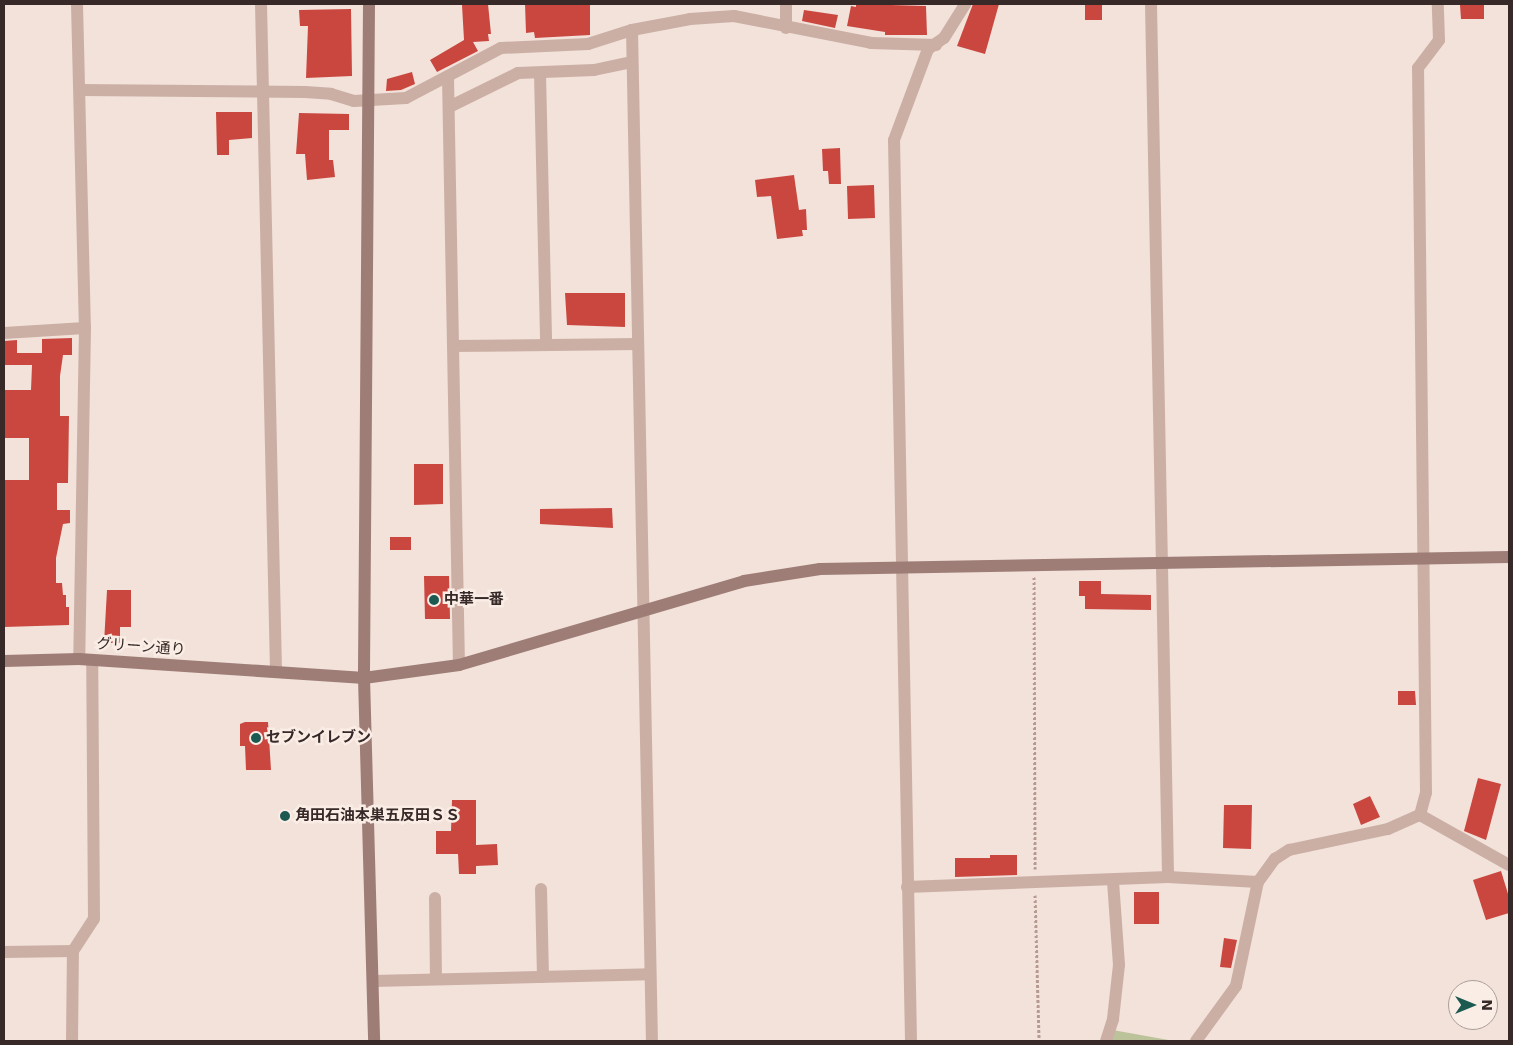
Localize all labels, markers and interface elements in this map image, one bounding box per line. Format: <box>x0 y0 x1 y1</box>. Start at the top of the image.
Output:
place label: 中華一番 <box>444 591 504 609</box>
marker: 中華一番 <box>428 594 440 606</box>
street label: グリーン通り <box>95 635 187 659</box>
place label: セブンイレブン <box>266 729 371 747</box>
marker: セブンイレブン <box>250 732 262 744</box>
place label: 角田石油本巣五反田ＳＳ <box>295 807 460 825</box>
marker: 角田石油本巣五反田ＳＳ <box>279 810 291 822</box>
north arrow <box>1448 980 1498 1030</box>
text: N <box>1479 999 1495 1011</box>

